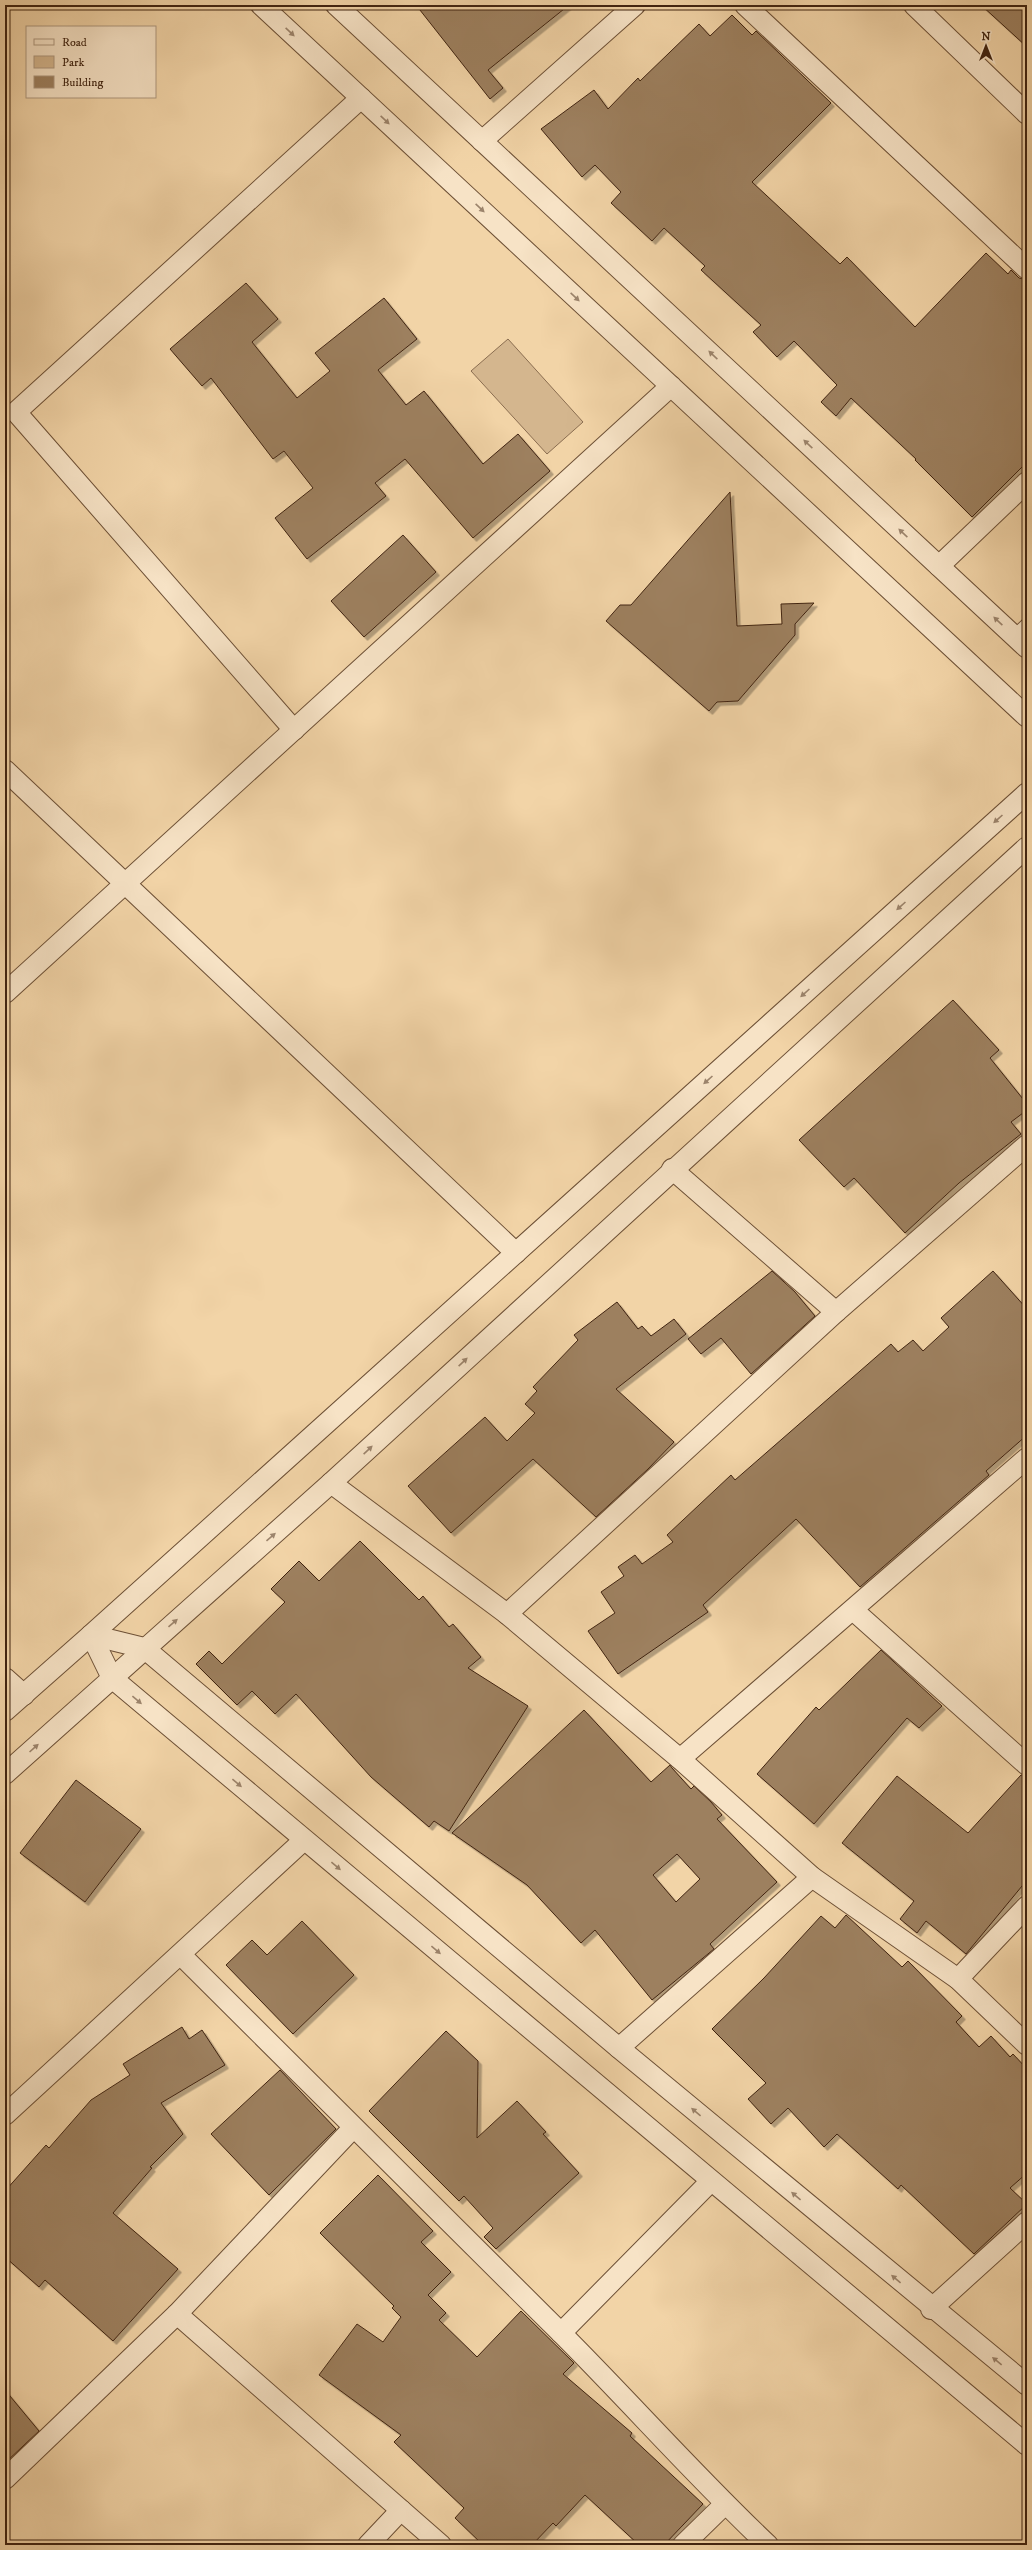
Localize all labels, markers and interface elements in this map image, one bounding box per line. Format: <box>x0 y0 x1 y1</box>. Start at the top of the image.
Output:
legend <box>26 26 156 98</box>
north arrow <box>966 26 1006 66</box>
one-way arrow <box>285 27 295 36</box>
text: N <box>981 30 991 44</box>
text: Road <box>62 35 87 50</box>
text: Park <box>62 55 84 70</box>
text: Building <box>62 75 103 90</box>
one-way arrow <box>380 115 390 125</box>
one-way arrow <box>475 204 485 213</box>
one-way arrow <box>571 292 580 301</box>
one-way arrow <box>708 351 718 360</box>
one-way arrow <box>803 439 813 449</box>
one-way arrow <box>898 528 908 537</box>
one-way arrow <box>994 617 1003 626</box>
one-way arrow <box>993 814 1003 824</box>
one-way arrow <box>897 901 906 910</box>
one-way arrow <box>800 988 810 998</box>
one-way arrow <box>703 1075 713 1085</box>
one-way arrow <box>458 1357 468 1366</box>
one-way arrow <box>363 1446 372 1455</box>
one-way arrow <box>265 1532 276 1541</box>
one-way arrow <box>168 1618 178 1627</box>
one-way arrow <box>132 1695 142 1704</box>
one-way arrow <box>29 1744 39 1753</box>
one-way arrow <box>231 1778 242 1787</box>
one-way arrow <box>331 1862 342 1871</box>
one-way arrow <box>431 1945 441 1954</box>
one-way arrow <box>691 2108 701 2117</box>
one-way arrow <box>791 2191 801 2200</box>
one-way arrow <box>890 2274 901 2283</box>
one-way arrow <box>991 2357 1002 2365</box>

